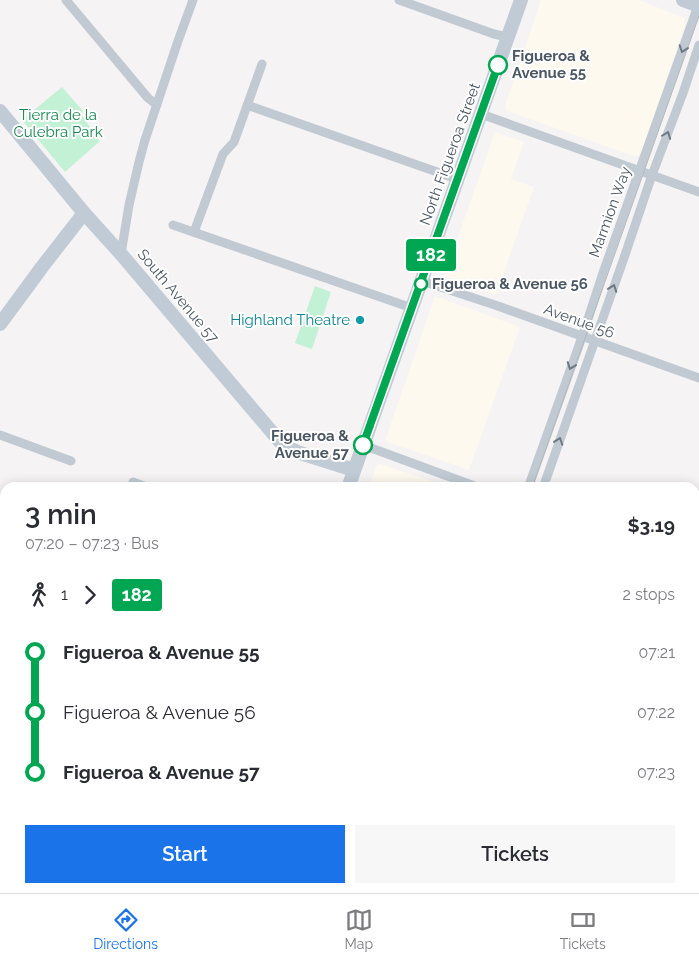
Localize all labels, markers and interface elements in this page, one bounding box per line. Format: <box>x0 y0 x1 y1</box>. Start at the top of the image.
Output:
one-way arrow <box>679 44 689 52</box>
place label: Figueroa & Avenue 55 <box>512 47 590 82</box>
marker: Figueroa & Avenue 55 <box>488 55 508 75</box>
street label: North Figueroa Street <box>416 81 484 227</box>
park label: Tierra de la Culebra Park <box>13 106 103 141</box>
one-way arrow <box>661 131 671 140</box>
street label: Marmion Way <box>585 164 635 260</box>
line badge: 182 <box>402 239 460 271</box>
text: 182 <box>416 244 446 265</box>
street label: South Avenue 57 <box>134 246 222 346</box>
place label: Figueroa & Avenue 56 <box>432 275 588 293</box>
marker: Figueroa & Avenue 56 <box>414 277 428 291</box>
one-way arrow <box>607 284 617 293</box>
street label: Avenue 56 <box>541 300 617 342</box>
place label: Highland Theatre <box>230 311 350 329</box>
marker: Highland Theatre <box>354 314 366 326</box>
one-way arrow <box>567 361 577 370</box>
place label: Figueroa & Avenue 57 <box>271 427 350 462</box>
marker: Figueroa & Avenue 57 <box>353 435 373 455</box>
one-way arrow <box>553 438 563 446</box>
text: 3 min <box>25 498 97 531</box>
text: $3.19 <box>628 514 675 536</box>
text: 07:20 – 07:23 · Bus <box>25 534 159 553</box>
icon: walk <box>25 581 53 609</box>
icon: forward <box>76 581 104 609</box>
text: 182 <box>122 584 152 605</box>
text: 1 <box>61 585 68 604</box>
text: 2 stops <box>623 585 675 604</box>
text: Figueroa & Avenue 55 <box>63 641 260 663</box>
text: 07:21 <box>639 643 675 662</box>
text: Figueroa & Avenue 56 <box>63 701 256 723</box>
text: 07:22 <box>637 703 675 722</box>
text: Figueroa & Avenue 57 <box>63 761 260 783</box>
text: 07:23 <box>637 763 675 782</box>
button: Start <box>25 825 345 883</box>
button: Tickets <box>355 825 675 883</box>
tab: Directions <box>93 906 158 952</box>
tab: Map <box>345 906 373 952</box>
tab: Tickets <box>560 906 606 952</box>

